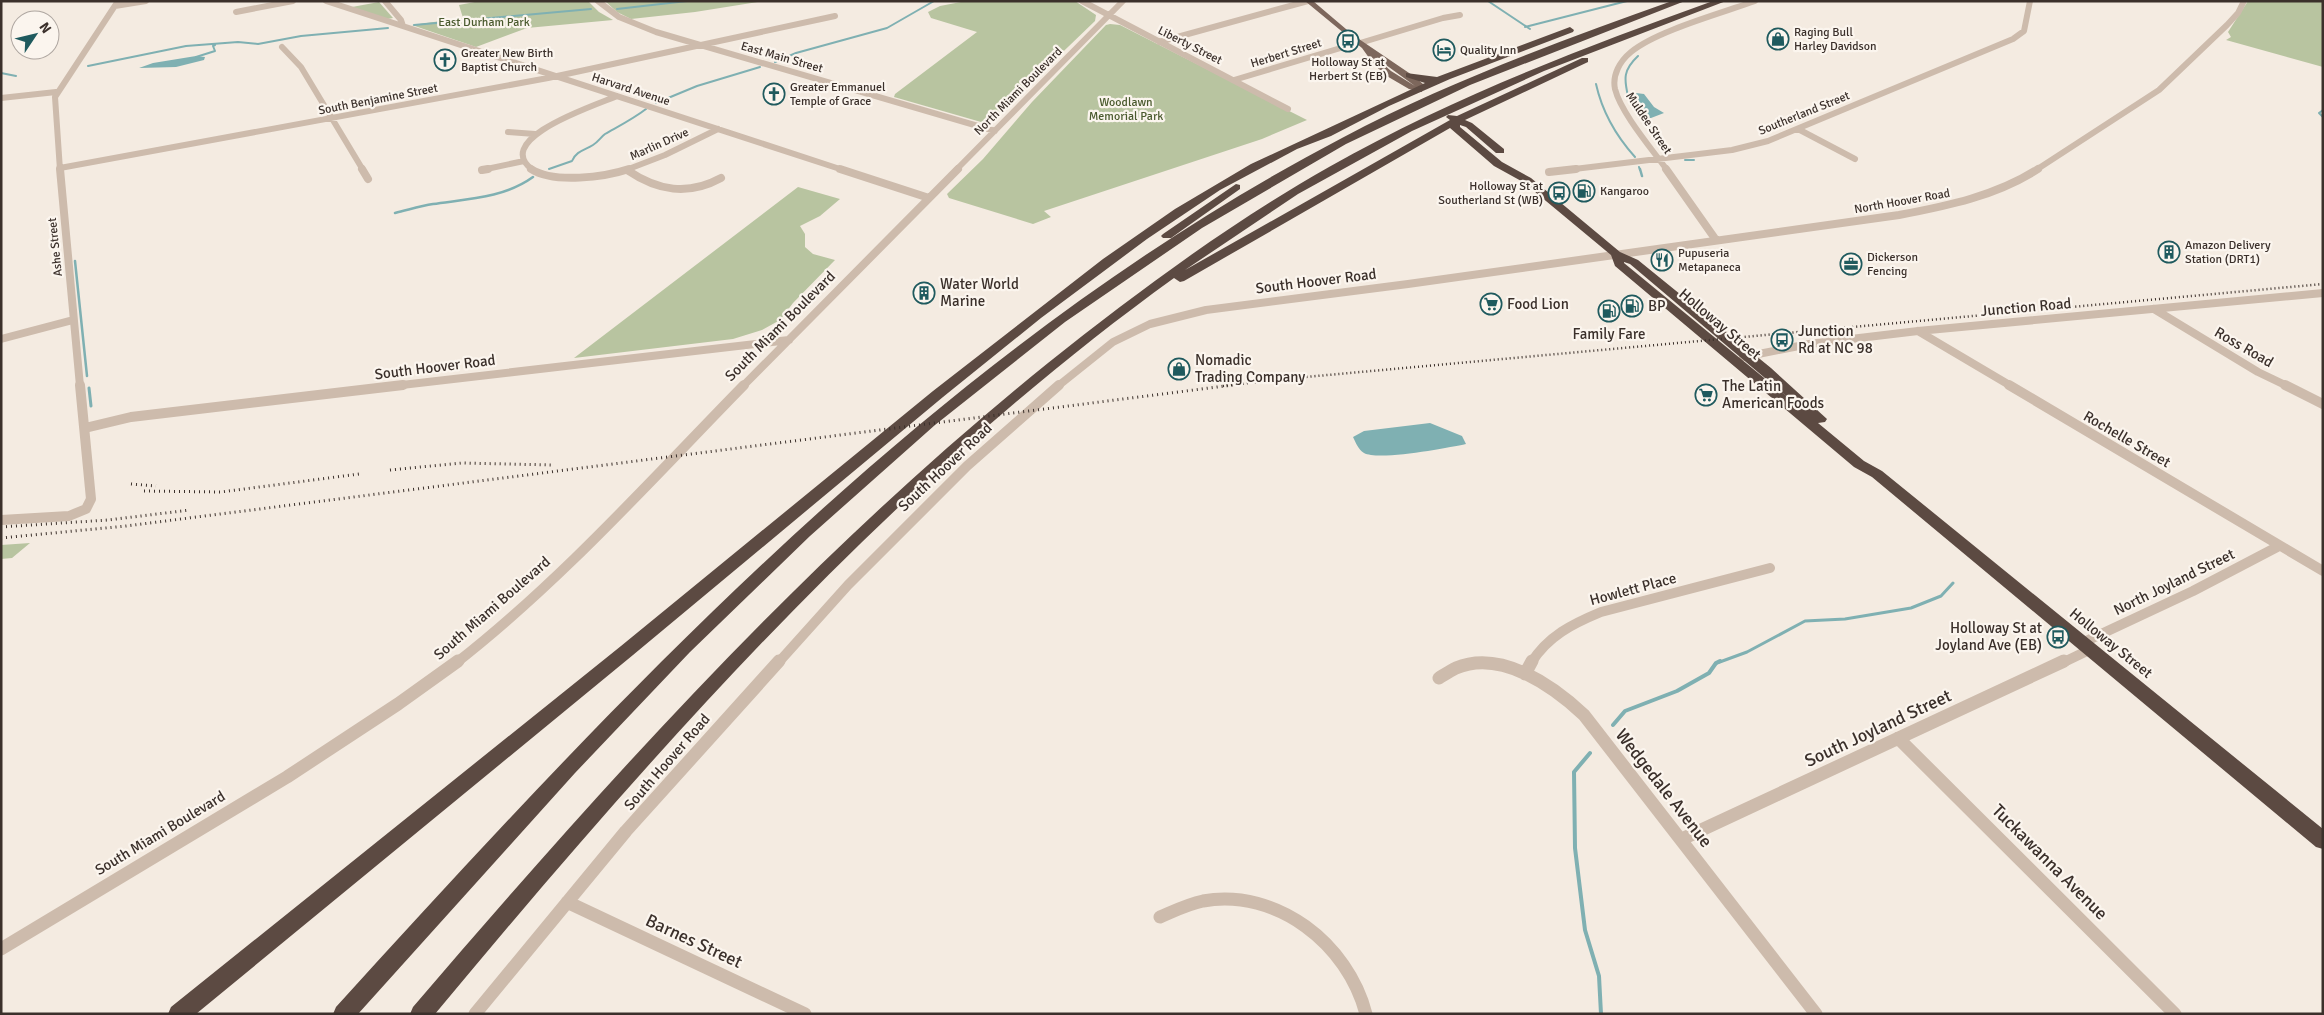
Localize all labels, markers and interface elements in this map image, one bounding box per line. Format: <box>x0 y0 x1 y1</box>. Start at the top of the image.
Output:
north arrow <box>10 10 60 60</box>
park label: East Durham Park <box>438 15 530 30</box>
text: N <box>35 19 55 37</box>
street label: Liberty Street <box>1155 23 1224 68</box>
place label: Raging Bull Harley Davidson <box>1794 25 1877 54</box>
shop icon: Raging Bull Harley Davidson <box>1766 27 1790 51</box>
bus stop icon: Holloway St at Herbert St (EB) <box>1336 29 1360 53</box>
street label: Herbert Street <box>1249 36 1324 71</box>
hotel icon: Quality Inn <box>1432 38 1456 62</box>
street label: East Main Street <box>739 39 824 76</box>
place label: Quality Inn <box>1460 43 1516 58</box>
street label: North Miami Boulevard <box>971 44 1066 139</box>
place label: Greater New Birth Baptist Church <box>461 46 553 75</box>
church icon: Greater New Birth Baptist Church <box>433 48 457 72</box>
place label: Holloway St at Herbert St (EB) <box>1309 55 1387 84</box>
street label: Harvard Avenue <box>590 70 672 109</box>
place label: Greater Emmanuel Temple of Grace <box>790 80 886 109</box>
street label: South Benjamine Street <box>317 81 439 118</box>
church icon: Greater Emmanuel Temple of Grace <box>762 82 786 106</box>
street label: Southerland Street <box>1756 88 1852 139</box>
street label: Muldee Street <box>1622 89 1675 157</box>
park label: Woodlawn Memorial Park <box>1089 95 1163 124</box>
street label: Marlin Drive <box>627 125 691 164</box>
place label: Holloway St at Southerland St (WB) <box>1438 179 1543 208</box>
fuel station icon: Kangaroo <box>1572 179 1596 203</box>
bus stop icon: Holloway St at Southerland St (WB) <box>1547 181 1571 205</box>
place label: Kangaroo <box>1600 184 1649 199</box>
street label: North Hoover Road <box>1853 186 1951 217</box>
street label: Ashe Street <box>45 217 66 277</box>
place label: Amazon Delivery Station (DRT1) <box>2185 238 2271 267</box>
building icon: Amazon Delivery Station (DRT1) <box>2157 240 2181 264</box>
place label: Pupuseria Metapaneca <box>1678 246 1741 275</box>
restaurant icon: Pupuseria Metapaneca <box>1650 248 1674 272</box>
place label: Dickerson Fencing <box>1867 250 1918 279</box>
office icon: Dickerson Fencing <box>1839 252 1863 276</box>
street label: South Hoover Road <box>1255 265 1378 297</box>
street label: South Miami Boulevard <box>721 267 839 385</box>
place label: Water World Marine <box>940 275 1019 310</box>
building icon: Water World Marine <box>912 281 936 305</box>
street label: Holloway Street <box>1675 284 1765 364</box>
supermarket icon: Food Lion <box>1479 292 1503 316</box>
fuel station icon: BP <box>1620 294 1644 318</box>
street label: Junction Road <box>1980 294 2072 320</box>
place label: Food Lion <box>1507 295 1569 313</box>
place label: BP <box>1648 297 1666 315</box>
fuel station icon: Family Fare <box>1597 299 1621 323</box>
place label: Junction Rd at NC 98 <box>1798 322 1873 357</box>
street label: Ross Road <box>2211 323 2277 371</box>
place label: Family Fare <box>1572 325 1646 343</box>
bus stop icon: Junction Rd at NC 98 <box>1770 328 1794 352</box>
street label: South Hoover Road <box>374 351 497 383</box>
place label: Nomadic Trading Company <box>1195 351 1305 386</box>
shop icon: Nomadic Trading Company <box>1167 357 1191 381</box>
place label: The Latin American Foods <box>1722 377 1825 412</box>
supermarket icon: The Latin American Foods <box>1694 383 1718 407</box>
street label: Rochelle Street <box>2080 407 2174 471</box>
street label: South Hoover Road <box>894 419 996 515</box>
street label: North Joyland Street <box>2111 545 2237 619</box>
street label: South Miami Boulevard <box>430 552 554 664</box>
street label: Howlett Place <box>1588 569 1678 609</box>
street label: Holloway Street <box>2066 604 2156 682</box>
place label: Holloway St at Joyland Ave (EB) <box>1935 619 2042 654</box>
bus stop icon: Holloway St at Joyland Ave (EB) <box>2046 625 2070 649</box>
street label: South Joyland Street <box>1801 684 1955 772</box>
street label: South Hoover Road <box>620 710 714 814</box>
street label: Wedgedale Avenue <box>1611 724 1717 852</box>
street label: South Miami Boulevard <box>92 787 228 879</box>
street label: Tuckawanna Avenue <box>1988 800 2112 924</box>
street label: Barnes Street <box>642 909 746 973</box>

